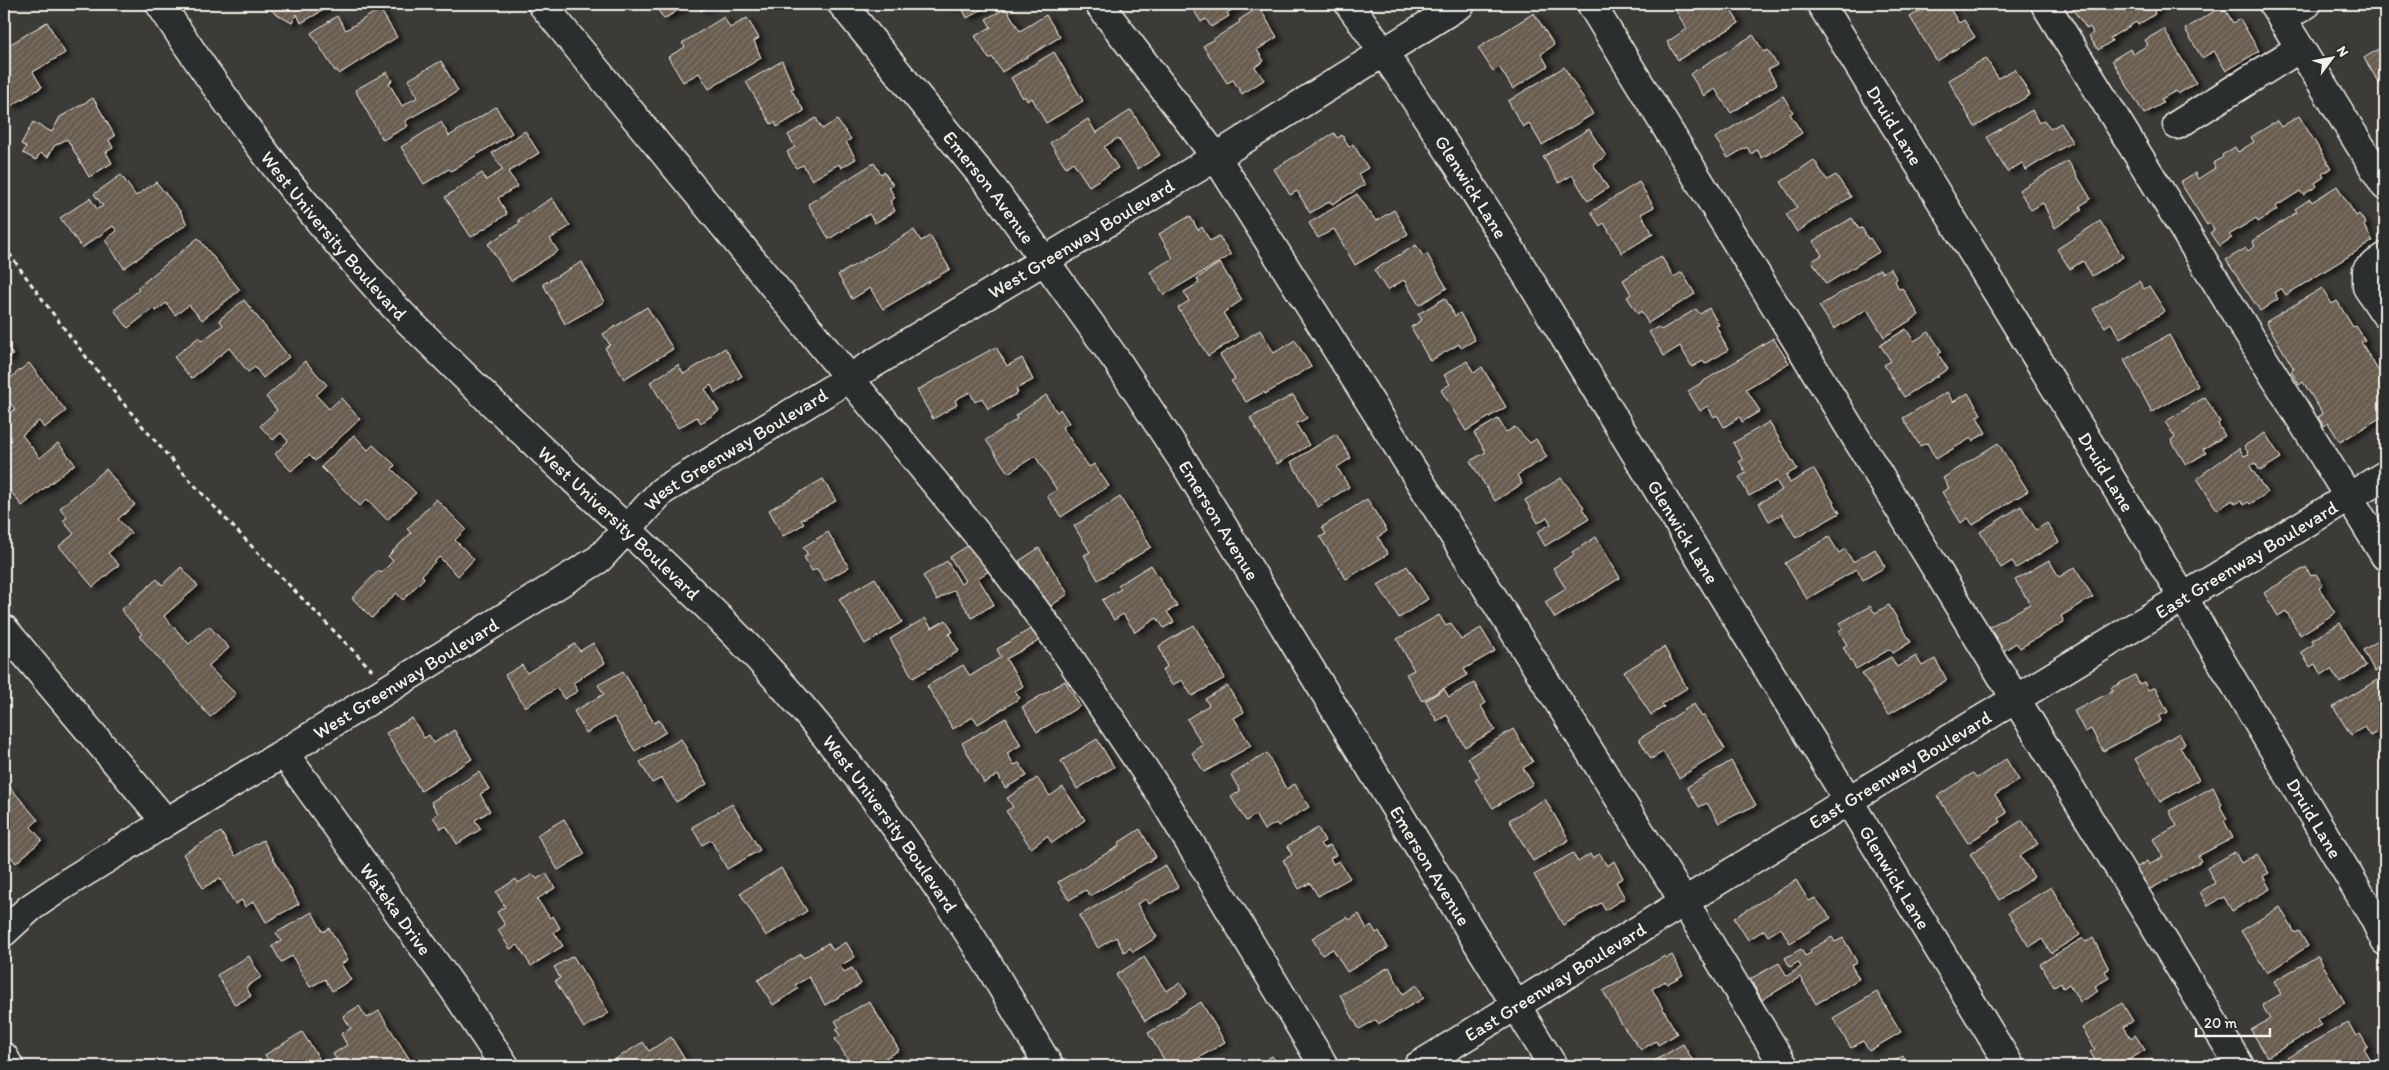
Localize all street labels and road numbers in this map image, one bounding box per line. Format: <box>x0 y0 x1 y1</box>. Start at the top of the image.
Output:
street label: Druid Lane <box>1862 81 1928 169</box>
street label: Emerson Avenue <box>939 126 1040 248</box>
street label: Glenwick Lane <box>1430 131 1513 243</box>
street label: West University Boulevard <box>256 146 413 325</box>
street label: West Greenway Boulevard <box>984 173 1179 303</box>
street label: West Greenway Boulevard <box>638 382 832 515</box>
street label: Druid Lane <box>2073 428 2140 516</box>
street label: West University Boulevard <box>533 441 706 605</box>
street label: Emerson Avenue <box>1174 456 1265 584</box>
street label: Glenwick Lane <box>1643 475 1724 588</box>
street label: East Greenway Boulevard <box>2151 495 2342 623</box>
street label: West Greenway Boulevard <box>309 612 503 744</box>
street label: East Greenway Boulevard <box>1805 705 1996 833</box>
street label: West University Boulevard <box>818 730 963 917</box>
street label: Druid Lane <box>2282 774 2347 862</box>
street label: Emerson Avenue <box>1385 801 1476 930</box>
street label: Glenwick Lane <box>1855 821 1936 933</box>
street label: Wateka Drive <box>355 858 437 960</box>
street label: East Greenway Boulevard <box>1460 916 1651 1046</box>

